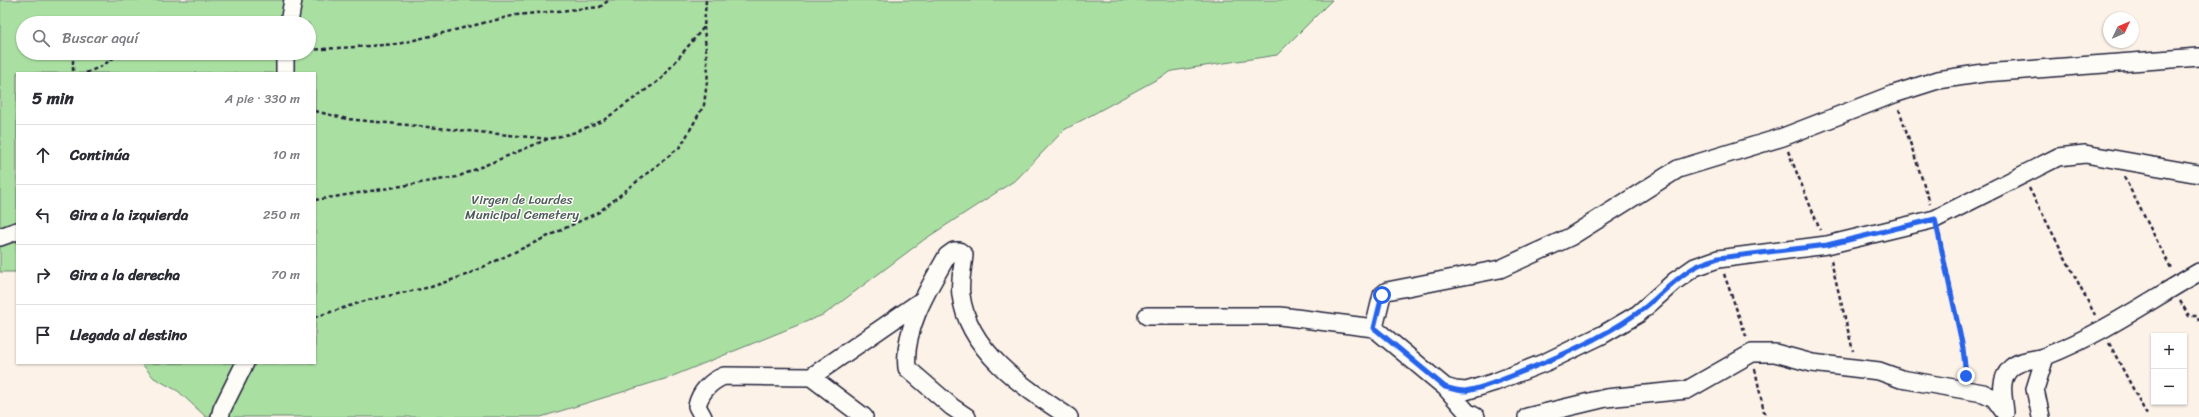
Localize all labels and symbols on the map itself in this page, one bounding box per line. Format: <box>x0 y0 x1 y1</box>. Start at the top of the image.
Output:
north arrow <box>2103 12 2139 48</box>
park label: Virgen de Lourdes Municipal Cemetery <box>465 188 579 226</box>
route start <box>1373 286 1391 304</box>
route end <box>1957 367 1975 385</box>

